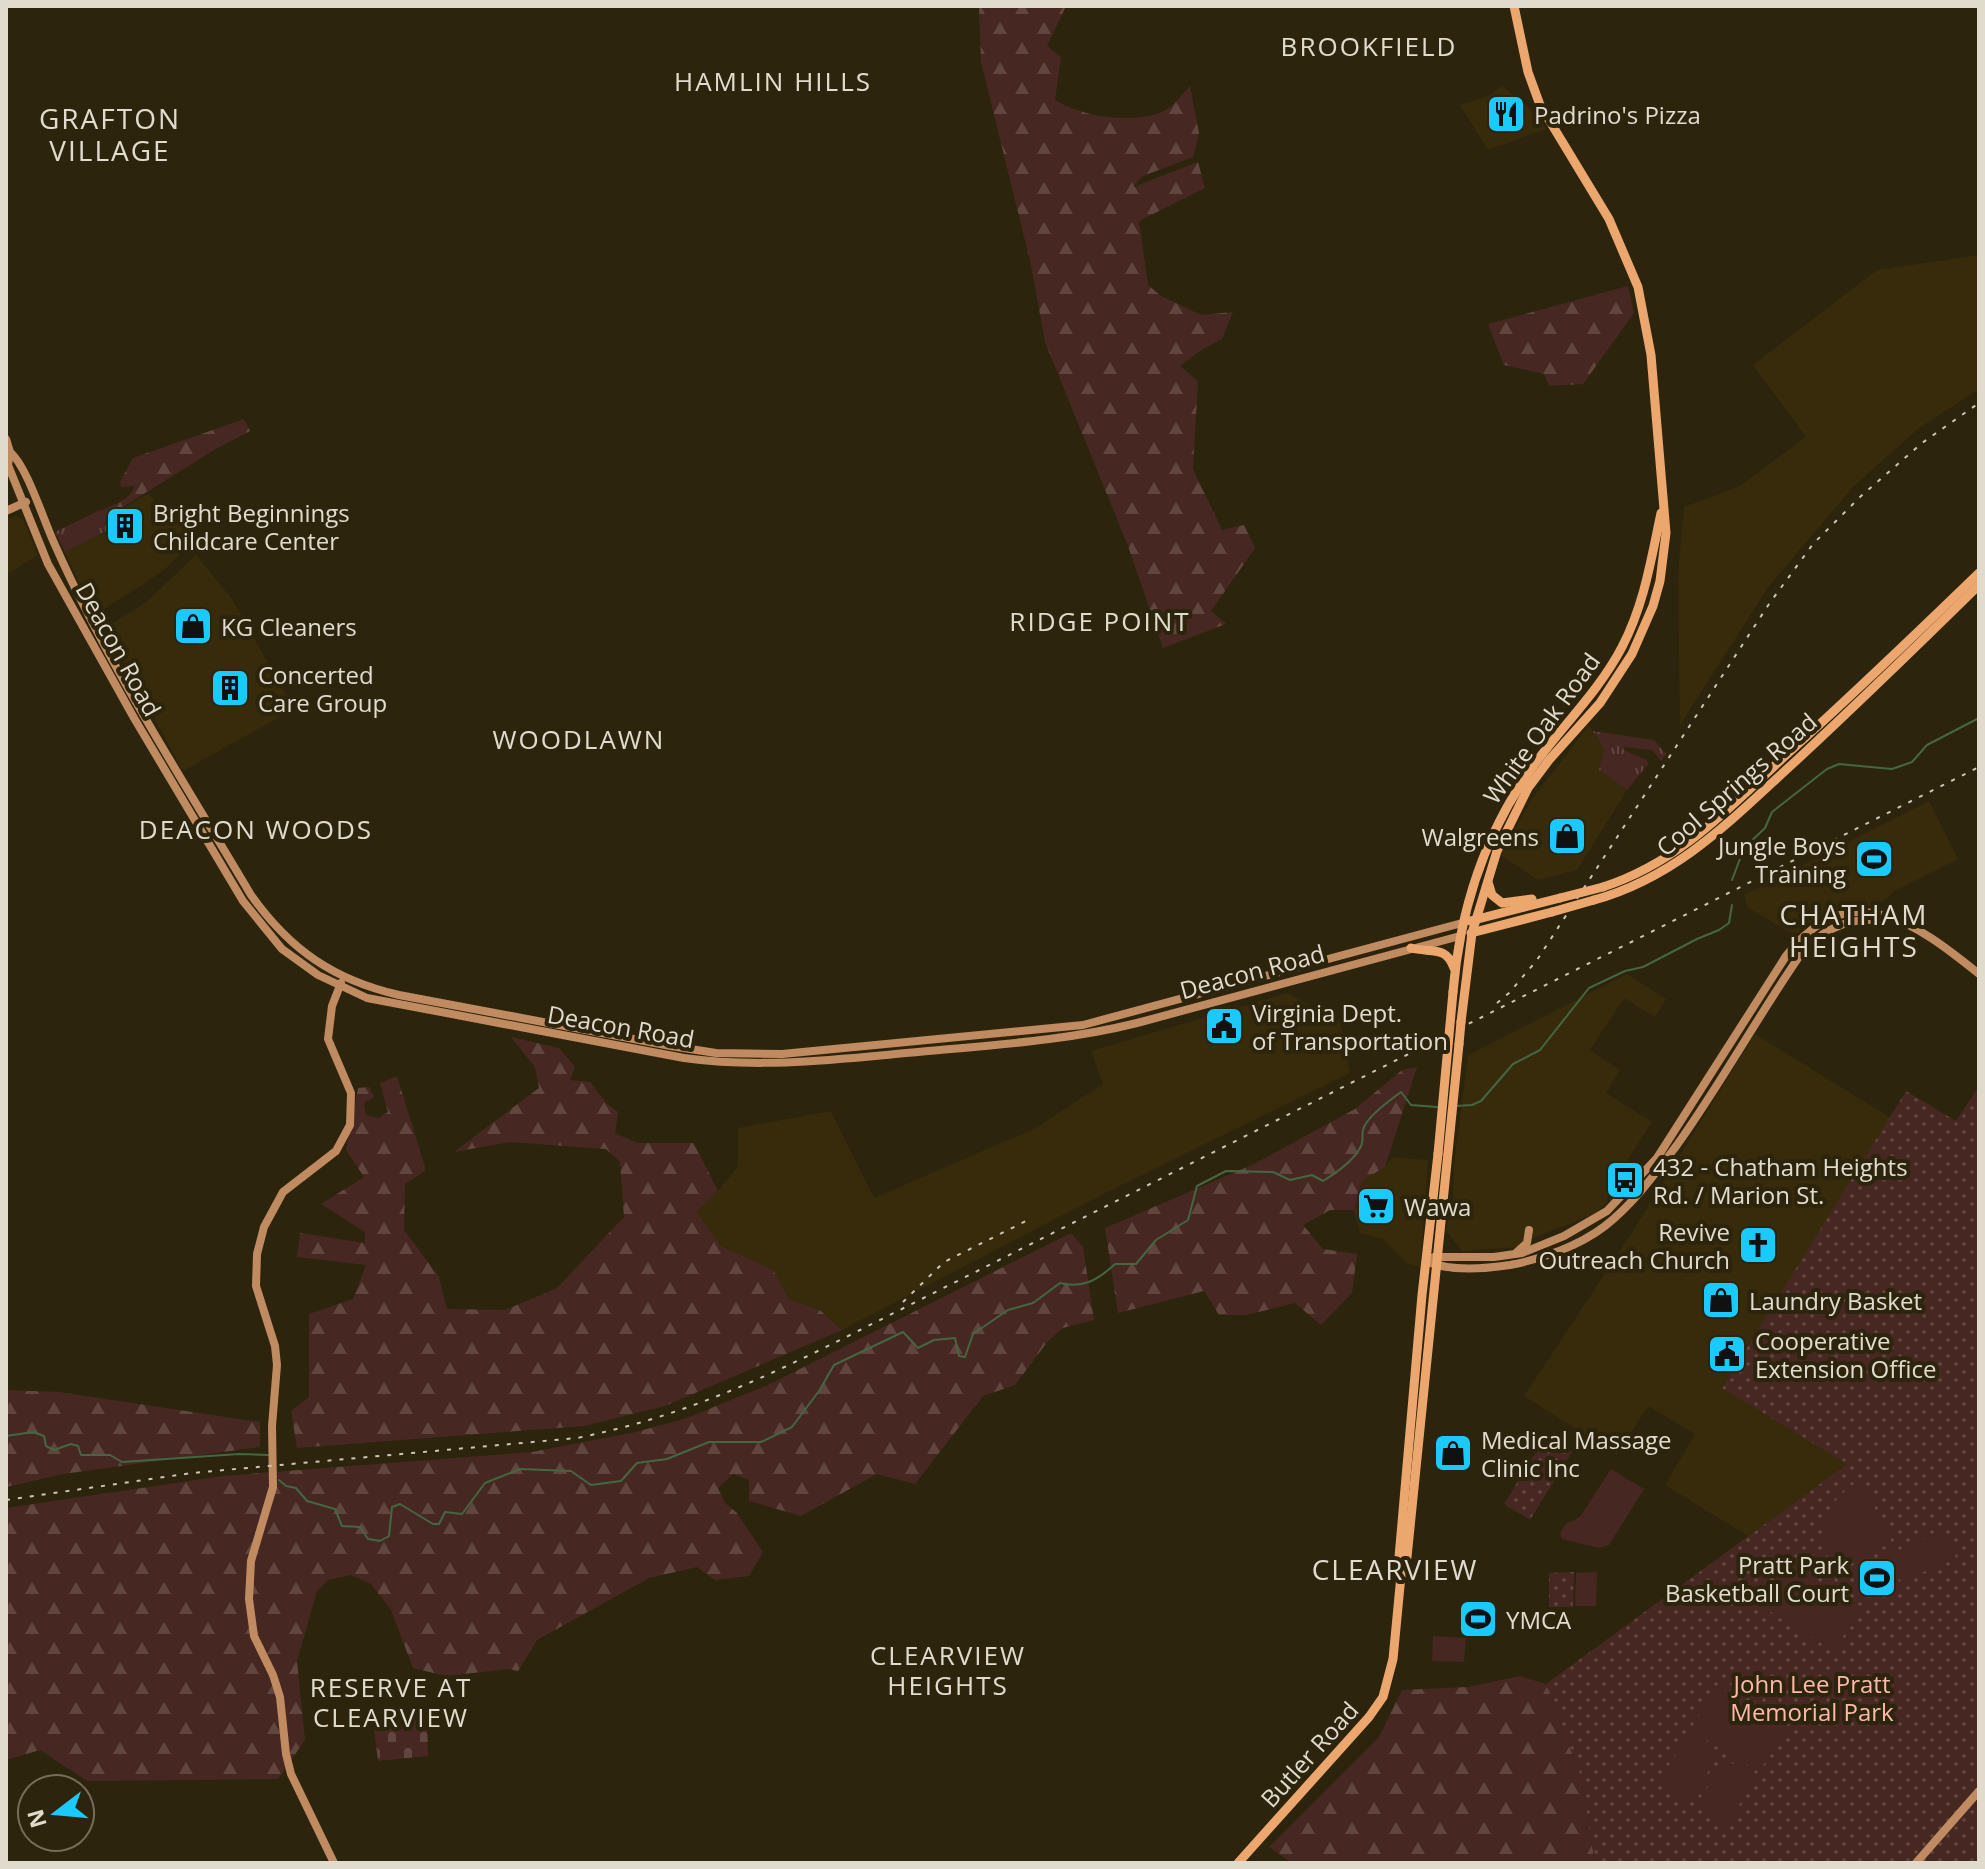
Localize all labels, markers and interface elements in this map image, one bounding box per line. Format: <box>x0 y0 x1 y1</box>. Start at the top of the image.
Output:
district label: BROOKFIELD <box>1281 28 1457 64</box>
district label: HAMLIN HILLS <box>674 63 872 99</box>
restaurant icon: Padrino's Pizza <box>1485 93 1527 135</box>
place label: Padrino's Pizza <box>1534 98 1701 131</box>
district label: GRAFTON VILLAGE <box>39 99 181 169</box>
place label: Bright Beginnings Childcare Center <box>153 496 350 557</box>
building icon: Bright Beginnings Childcare Center <box>104 505 146 547</box>
street label: Deacon Road <box>69 576 169 722</box>
district label: RIDGE POINT <box>1009 603 1191 639</box>
shop icon: KG Cleaners <box>172 605 214 647</box>
place label: KG Cleaners <box>221 610 357 643</box>
street label: White Oak Road <box>1475 646 1607 810</box>
place label: Concerted Care Group <box>258 658 387 719</box>
building icon: Concerted Care Group <box>209 667 251 709</box>
street label: Cool Springs Road <box>1649 705 1823 863</box>
district label: WOODLAWN <box>493 721 665 757</box>
district label: DEACON WOODS <box>139 811 373 847</box>
shop icon: Walgreens <box>1546 815 1588 857</box>
place label: Walgreens <box>1421 820 1539 853</box>
place label: Jungle Boys Training <box>1716 829 1846 890</box>
sports icon: Jungle Boys Training <box>1853 838 1895 880</box>
district label: CHATHAM HEIGHTS <box>1780 895 1928 965</box>
street label: Deacon Road <box>1176 936 1328 1006</box>
place label: Virginia Dept. of Transportation <box>1252 996 1448 1057</box>
street label: Deacon Road <box>545 997 697 1055</box>
public building icon: Virginia Dept. of Transportation <box>1203 1005 1245 1047</box>
place label: 432 - Chatham Heights Rd. / Marion St. <box>1653 1150 1908 1211</box>
bus stop icon: 432 - Chatham Heights Rd. / Marion St. <box>1604 1159 1646 1201</box>
supermarket icon: Wawa <box>1355 1185 1397 1227</box>
place label: Wawa <box>1404 1190 1471 1223</box>
place label: Revive Outreach Church <box>1538 1215 1730 1276</box>
church icon: Revive Outreach Church <box>1737 1224 1779 1266</box>
shop icon: Laundry Basket <box>1700 1279 1742 1321</box>
place label: Laundry Basket <box>1749 1284 1922 1317</box>
place label: Cooperative Extension Office <box>1755 1324 1936 1385</box>
public building icon: Cooperative Extension Office <box>1706 1333 1748 1375</box>
place label: Medical Massage Clinic Inc <box>1481 1423 1672 1484</box>
shop icon: Medical Massage Clinic Inc <box>1432 1432 1474 1474</box>
place label: Pratt Park Basketball Court <box>1665 1548 1849 1609</box>
district label: CLEARVIEW <box>1312 1550 1478 1588</box>
sports icon: Pratt Park Basketball Court <box>1856 1557 1898 1599</box>
sports icon: YMCA <box>1457 1598 1499 1640</box>
place label: YMCA <box>1506 1603 1572 1636</box>
district label: CLEARVIEW HEIGHTS <box>870 1637 1026 1703</box>
park label: John Lee Pratt Memorial Park <box>1730 1667 1894 1728</box>
district label: RESERVE AT CLEARVIEW <box>310 1669 472 1735</box>
street label: Butler Road <box>1253 1694 1365 1814</box>
north arrow <box>16 1773 96 1853</box>
text: N <box>19 1806 53 1832</box>

